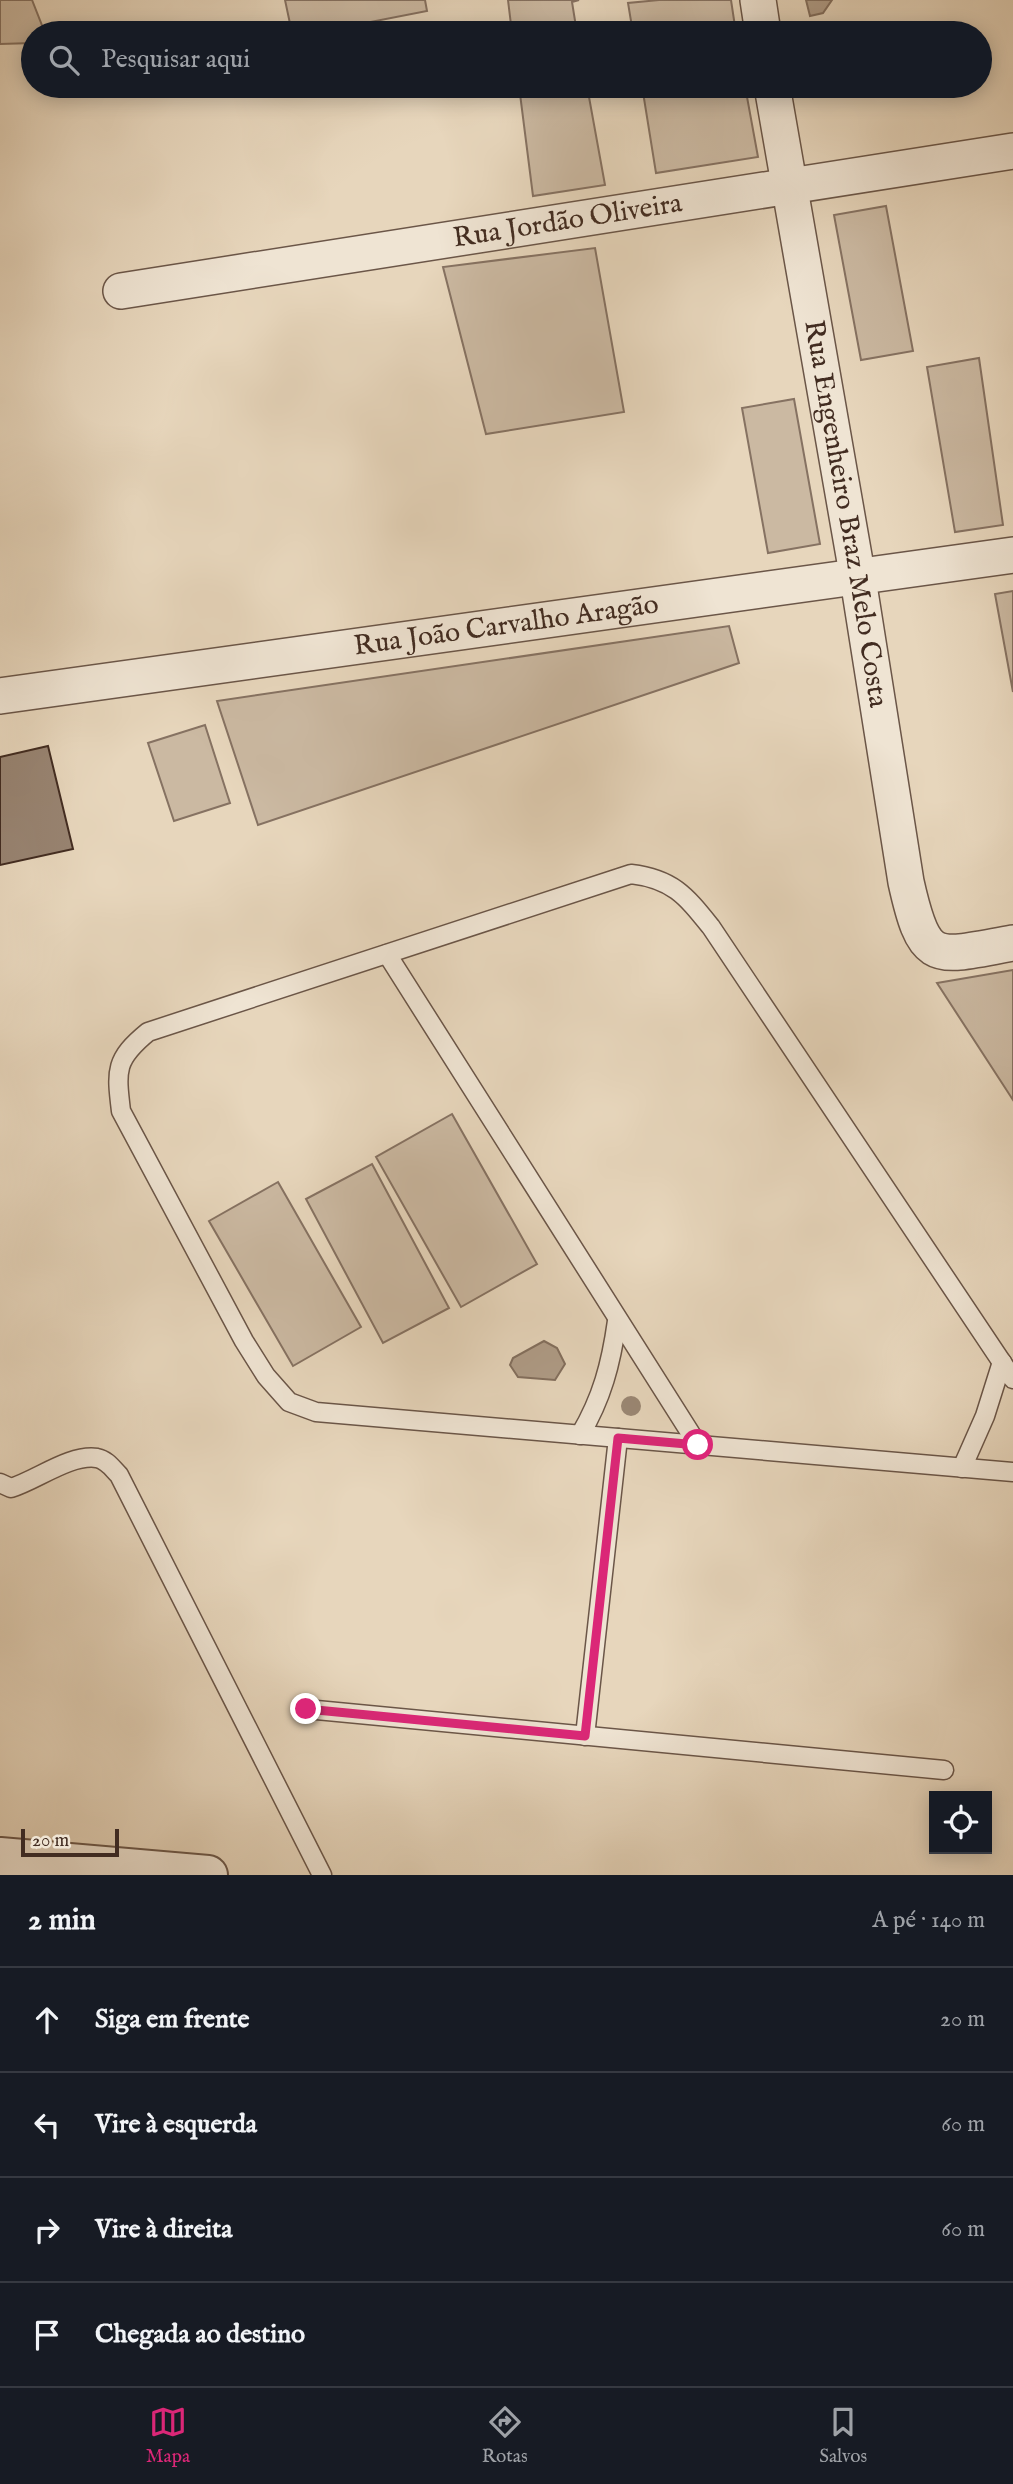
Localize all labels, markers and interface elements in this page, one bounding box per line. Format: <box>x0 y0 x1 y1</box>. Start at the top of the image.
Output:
search box <box>21 21 992 98</box>
icon: search <box>45 41 83 79</box>
text: Pesquisar aqui <box>101 43 250 76</box>
street label: Rua Jordão Oliveira <box>451 186 685 256</box>
street label: Rua Engenheiro Braz Melo Costa <box>796 317 896 711</box>
street label: Rua João Carvalho Aragão <box>352 587 661 664</box>
route start <box>682 1429 713 1460</box>
route end <box>290 1693 321 1724</box>
map controls <box>929 1791 992 1854</box>
button: locate <box>929 1791 992 1854</box>
scale bar <box>21 1826 119 1858</box>
text: 20 m <box>32 1829 69 1853</box>
text: 2 min <box>28 1902 96 1940</box>
text: A pé · 140 m <box>872 1906 985 1935</box>
icon: ahead <box>28 2001 66 2039</box>
text: Siga em frente <box>95 2003 250 2036</box>
text: 20 m <box>940 2005 985 2034</box>
icon: left <box>28 2106 66 2144</box>
text: Vire à esquerda <box>95 2108 257 2141</box>
text: 60 m <box>941 2110 985 2139</box>
icon: right <box>28 2211 66 2249</box>
text: Vire à direita <box>95 2213 232 2246</box>
text: 60 m <box>941 2215 985 2244</box>
icon: arrive <box>28 2316 66 2354</box>
text: Chegada ao destino <box>95 2318 305 2351</box>
tab: Mapa <box>146 2403 190 2469</box>
tab: Rotas <box>482 2403 528 2469</box>
tab: Salvos <box>819 2403 867 2469</box>

